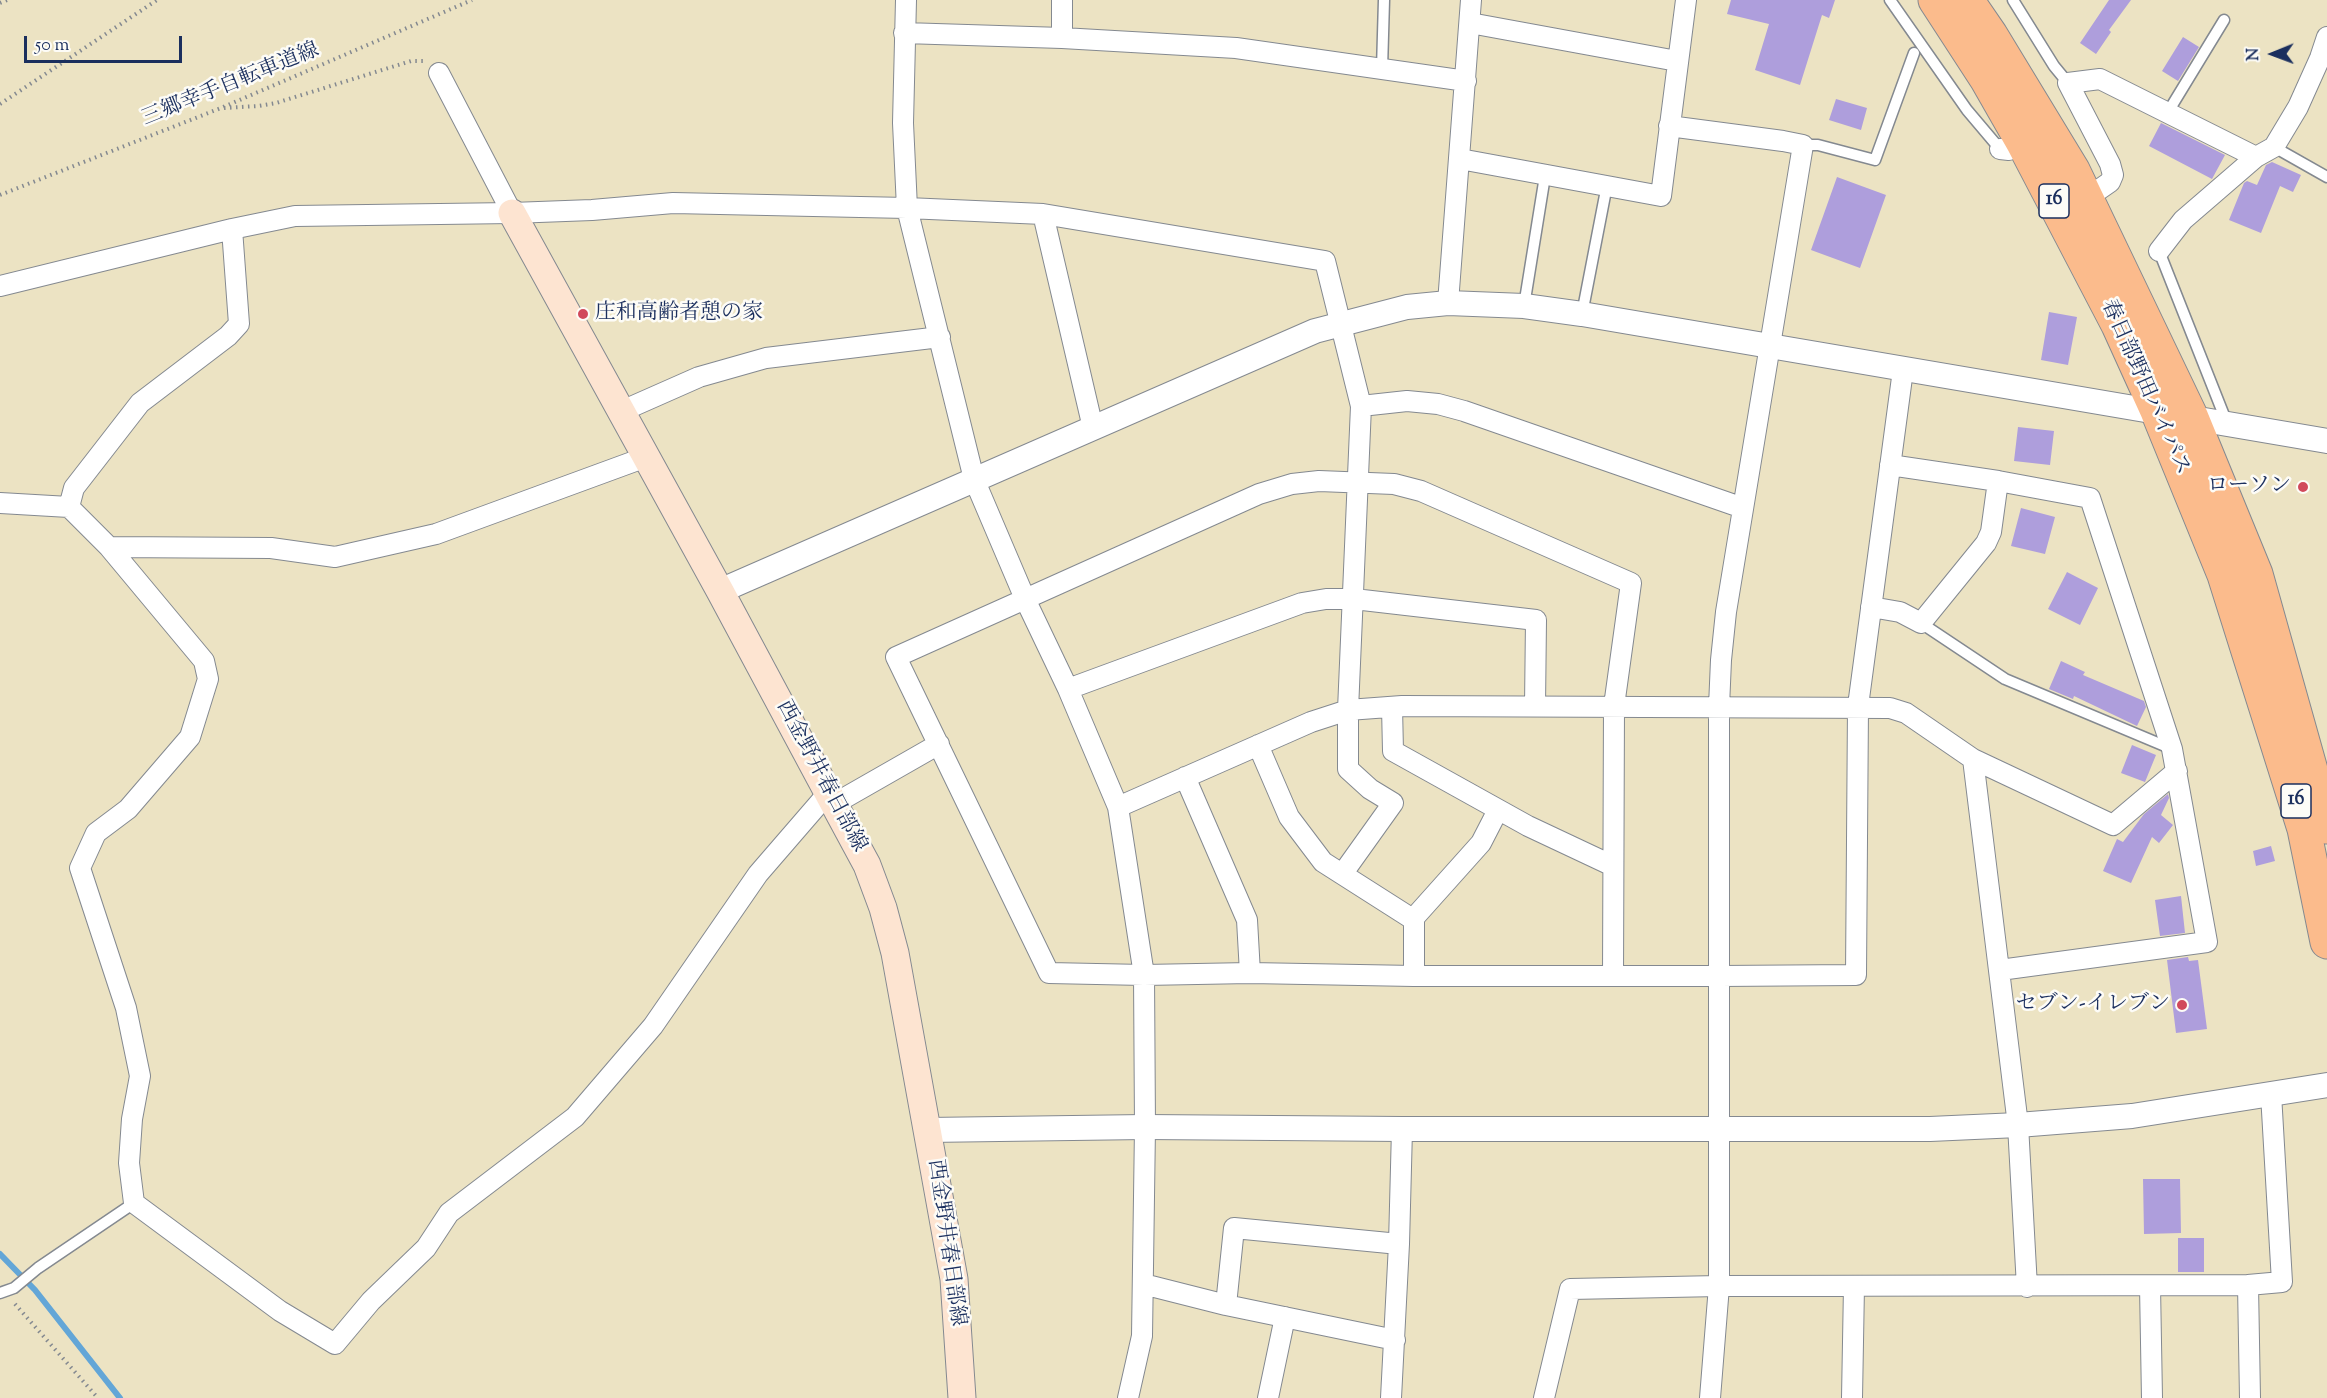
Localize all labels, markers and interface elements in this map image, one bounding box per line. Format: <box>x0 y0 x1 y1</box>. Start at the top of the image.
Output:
scale bar <box>27 24 184 62</box>
north arrow <box>2243 24 2303 84</box>
text: 50 m <box>35 33 69 59</box>
street label: 三郷幸手自転車道線 <box>139 39 323 133</box>
text: N <box>2243 48 2266 61</box>
road number: 16 <box>2039 184 2069 218</box>
street label: 春日部野田バイパス <box>2094 297 2194 479</box>
place label: 庄和高齢者憩の家 <box>595 301 763 327</box>
marker: 庄和高齢者憩の家 <box>576 307 590 321</box>
place label: ローソン <box>2207 474 2291 500</box>
marker: ローソン <box>2296 480 2310 494</box>
street label: 西金野井春日部線 <box>769 697 871 857</box>
road number: 16 <box>2281 784 2311 818</box>
place label: セブン-イレブン <box>2016 992 2170 1018</box>
marker: セブン-イレブン <box>2175 998 2189 1012</box>
street label: 西金野井春日部線 <box>921 1158 969 1328</box>

